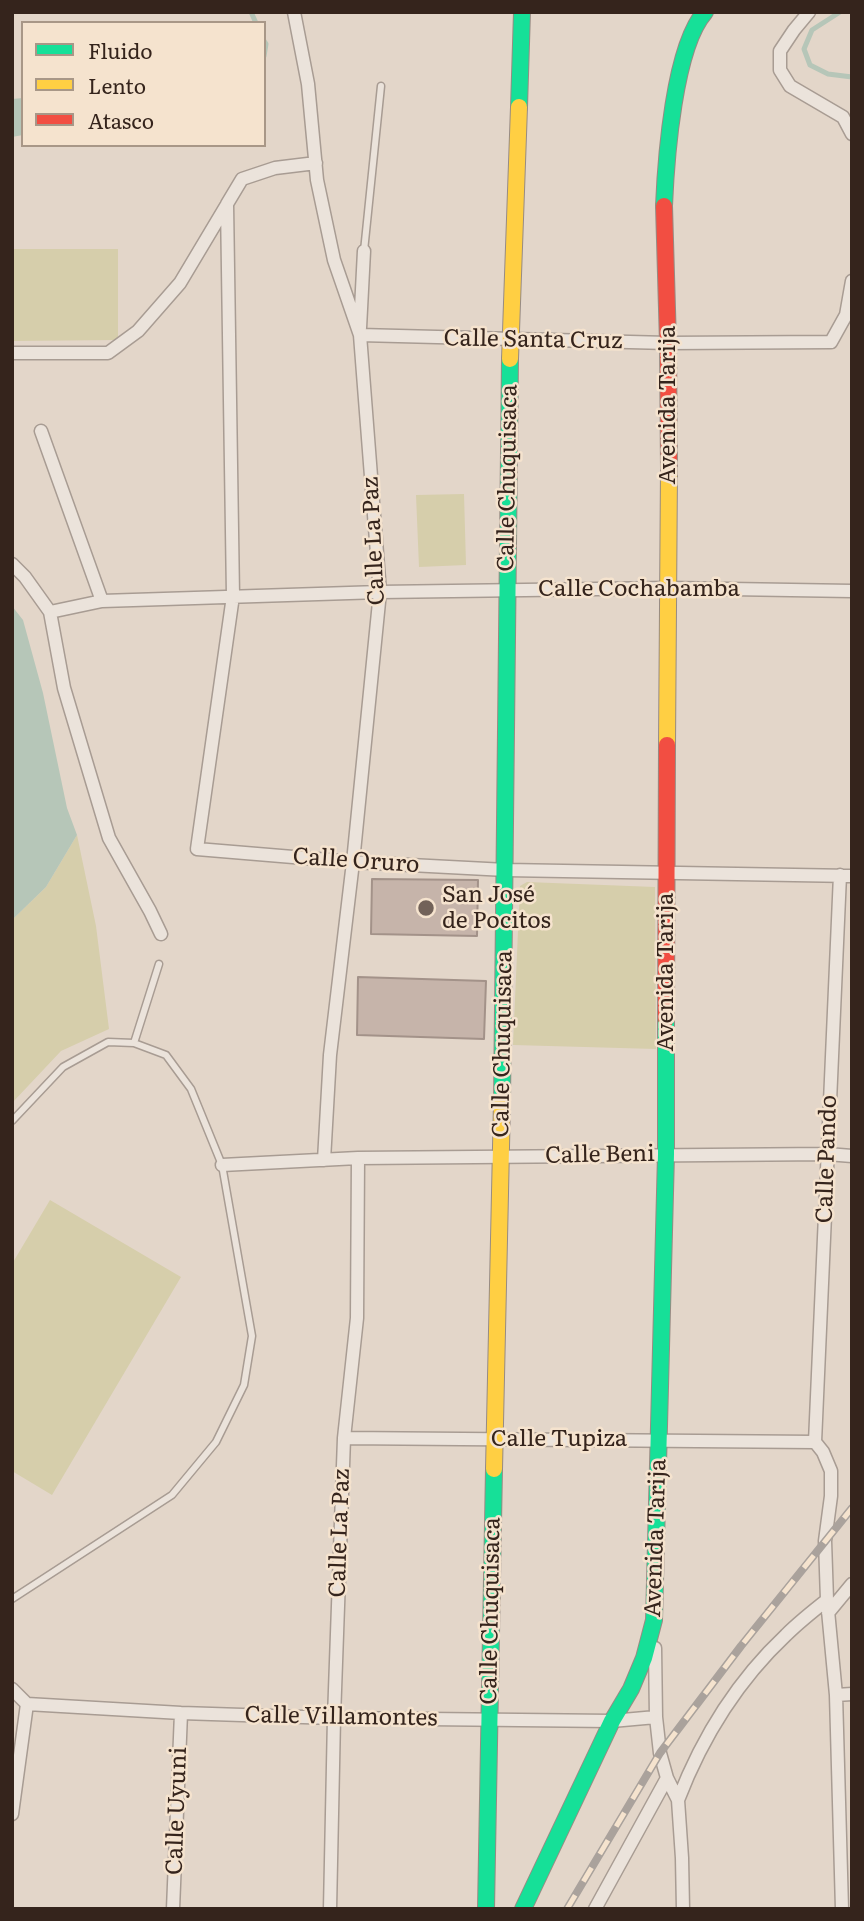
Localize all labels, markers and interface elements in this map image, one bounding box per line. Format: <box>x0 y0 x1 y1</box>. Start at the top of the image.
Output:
legend <box>21 21 266 147</box>
text: Fluido <box>88 34 152 65</box>
text: Lento <box>88 69 146 100</box>
text: Atasco <box>88 104 154 135</box>
street label: Calle Santa Cruz <box>443 325 623 355</box>
street label: Avenida Tarija <box>654 326 682 484</box>
street label: Calle Chuquisaca <box>493 384 523 572</box>
street label: Calle La Paz <box>357 476 391 606</box>
street label: Calle Cochabamba <box>538 575 740 603</box>
street label: Calle Oruro <box>292 843 420 879</box>
place label: San José de Pocitos <box>442 881 551 935</box>
street label: Avenida Tarija <box>652 893 680 1051</box>
marker: San José de Pocitos <box>416 898 436 918</box>
street label: Calle Chuquisaca <box>488 950 518 1138</box>
street label: Calle Pando <box>811 1094 843 1224</box>
street label: Calle Beni <box>545 1140 655 1170</box>
street label: Calle Tupiza <box>491 1425 627 1453</box>
street label: Avenida Tarija <box>639 1458 673 1618</box>
street label: Calle La Paz <box>324 1468 356 1598</box>
street label: Calle Chuquisaca <box>476 1517 506 1705</box>
street label: Calle Villamontes <box>244 1702 438 1732</box>
street label: Calle Uyuni <box>161 1746 193 1876</box>

